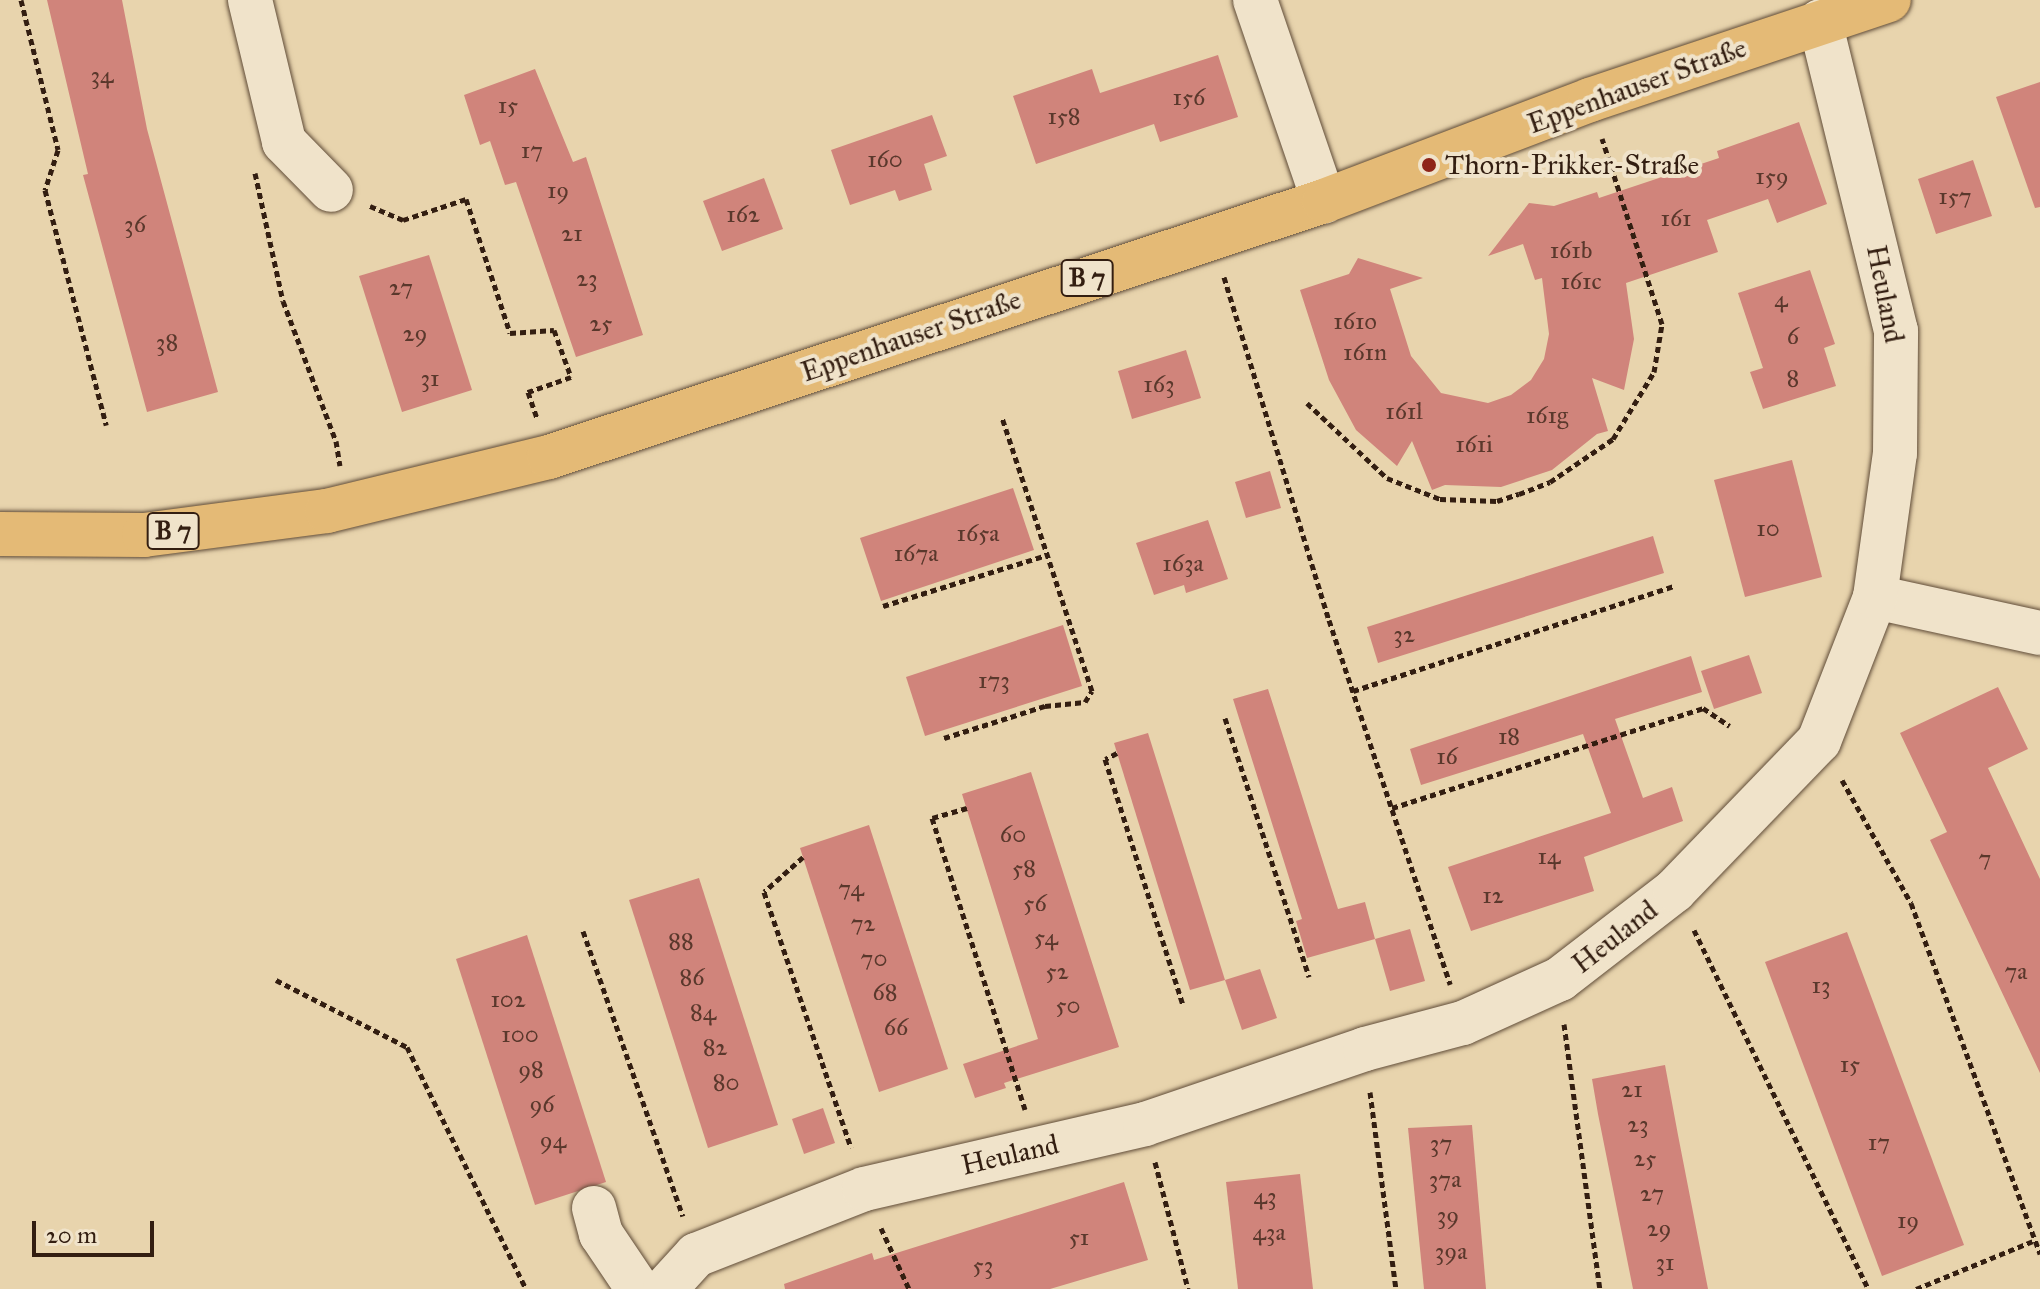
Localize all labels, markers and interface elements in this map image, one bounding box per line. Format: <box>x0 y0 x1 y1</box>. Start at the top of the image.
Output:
street label: Eppenhauser Straße <box>1523 31 1751 141</box>
house number: 34 <box>91 62 113 90</box>
house number: 156 <box>1173 84 1205 112</box>
house number: 15 <box>498 92 518 120</box>
house number: 158 <box>1047 103 1081 131</box>
house number: 17 <box>521 137 543 165</box>
house number: 160 <box>867 146 903 174</box>
place label: Thorn-Prikker-Straße <box>1445 148 1699 182</box>
marker: Thorn-Prikker-Straße <box>1420 156 1438 174</box>
house number: 159 <box>1755 163 1789 191</box>
house number: 19 <box>547 177 569 205</box>
house number: 157 <box>1938 183 1972 211</box>
house number: 162 <box>726 201 760 229</box>
house number: 161 <box>1660 205 1692 233</box>
house number: 36 <box>124 211 146 239</box>
house number: 21 <box>561 220 583 248</box>
house number: 161b <box>1550 237 1592 265</box>
street label: Heuland <box>1859 242 1911 346</box>
road number: B 7 <box>1059 256 1115 300</box>
house number: 23 <box>576 265 598 293</box>
house number: 161c <box>1560 268 1602 296</box>
house number: 27 <box>389 274 413 302</box>
street label: Eppenhauser Straße <box>797 283 1025 389</box>
house number: 4 <box>1774 286 1788 314</box>
house number: 161o <box>1333 308 1377 336</box>
house number: 25 <box>590 310 612 338</box>
house number: 29 <box>403 320 427 348</box>
house number: 6 <box>1787 323 1799 351</box>
house number: 38 <box>156 329 178 357</box>
house number: 161n <box>1343 339 1387 367</box>
house number: 31 <box>420 365 440 393</box>
house number: 8 <box>1787 365 1799 393</box>
house number: 163 <box>1143 371 1175 399</box>
house number: 161l <box>1385 398 1423 426</box>
house number: 161g <box>1526 402 1568 430</box>
house number: 161i <box>1455 431 1493 459</box>
road number: B 7 <box>145 509 201 553</box>
house number: 10 <box>1756 515 1780 543</box>
house number: 165a <box>956 520 1000 548</box>
house number: 167a <box>894 540 938 568</box>
house number: 163a <box>1162 550 1204 578</box>
house number: 32 <box>1393 621 1415 649</box>
house number: 173 <box>978 667 1010 695</box>
house number: 18 <box>1498 723 1520 751</box>
house number: 16 <box>1436 743 1458 771</box>
house number: 60 <box>1000 821 1026 849</box>
house number: 14 <box>1538 843 1560 871</box>
house number: 7 <box>1979 845 1991 873</box>
house number: 58 <box>1012 855 1036 883</box>
house number: 74 <box>838 875 864 903</box>
house number: 12 <box>1482 882 1504 910</box>
house number: 56 <box>1023 890 1047 918</box>
street label: Heuland <box>1566 893 1664 981</box>
house number: 72 <box>851 910 875 938</box>
house number: 54 <box>1034 924 1058 952</box>
house number: 88 <box>668 928 694 956</box>
house number: 70 <box>861 945 887 973</box>
house number: 52 <box>1046 958 1068 986</box>
house number: 7a <box>2005 958 2027 986</box>
house number: 86 <box>679 964 705 992</box>
house number: 13 <box>1811 972 1831 1000</box>
house number: 68 <box>872 979 898 1007</box>
house number: 102 <box>490 986 526 1014</box>
house number: 50 <box>1055 992 1081 1020</box>
house number: 84 <box>690 999 716 1027</box>
house number: 66 <box>884 1014 908 1042</box>
house number: 100 <box>501 1021 539 1049</box>
house number: 82 <box>703 1034 727 1062</box>
house number: 15 <box>1840 1051 1860 1079</box>
house number: 98 <box>518 1056 544 1084</box>
house number: 80 <box>713 1069 739 1097</box>
house number: 21 <box>1621 1076 1643 1104</box>
house number: 96 <box>529 1091 555 1119</box>
house number: 23 <box>1627 1111 1649 1139</box>
house number: 94 <box>540 1127 566 1155</box>
street label: Heuland <box>958 1127 1062 1183</box>
house number: 17 <box>1868 1129 1890 1157</box>
house number: 37 <box>1430 1130 1452 1158</box>
house number: 25 <box>1634 1145 1656 1173</box>
house number: 37a <box>1429 1166 1461 1194</box>
house number: 27 <box>1640 1180 1664 1208</box>
house number: 43 <box>1254 1183 1276 1211</box>
house number: 39 <box>1437 1202 1459 1230</box>
scale bar <box>36 1205 158 1255</box>
house number: 19 <box>1897 1207 1919 1235</box>
house number: 29 <box>1647 1215 1671 1243</box>
house number: 43a <box>1252 1219 1286 1247</box>
text: 20 m <box>46 1220 97 1250</box>
house number: 51 <box>1069 1224 1089 1252</box>
house number: 39a <box>1435 1238 1467 1266</box>
house number: 31 <box>1655 1249 1675 1277</box>
house number: 53 <box>973 1252 993 1280</box>

